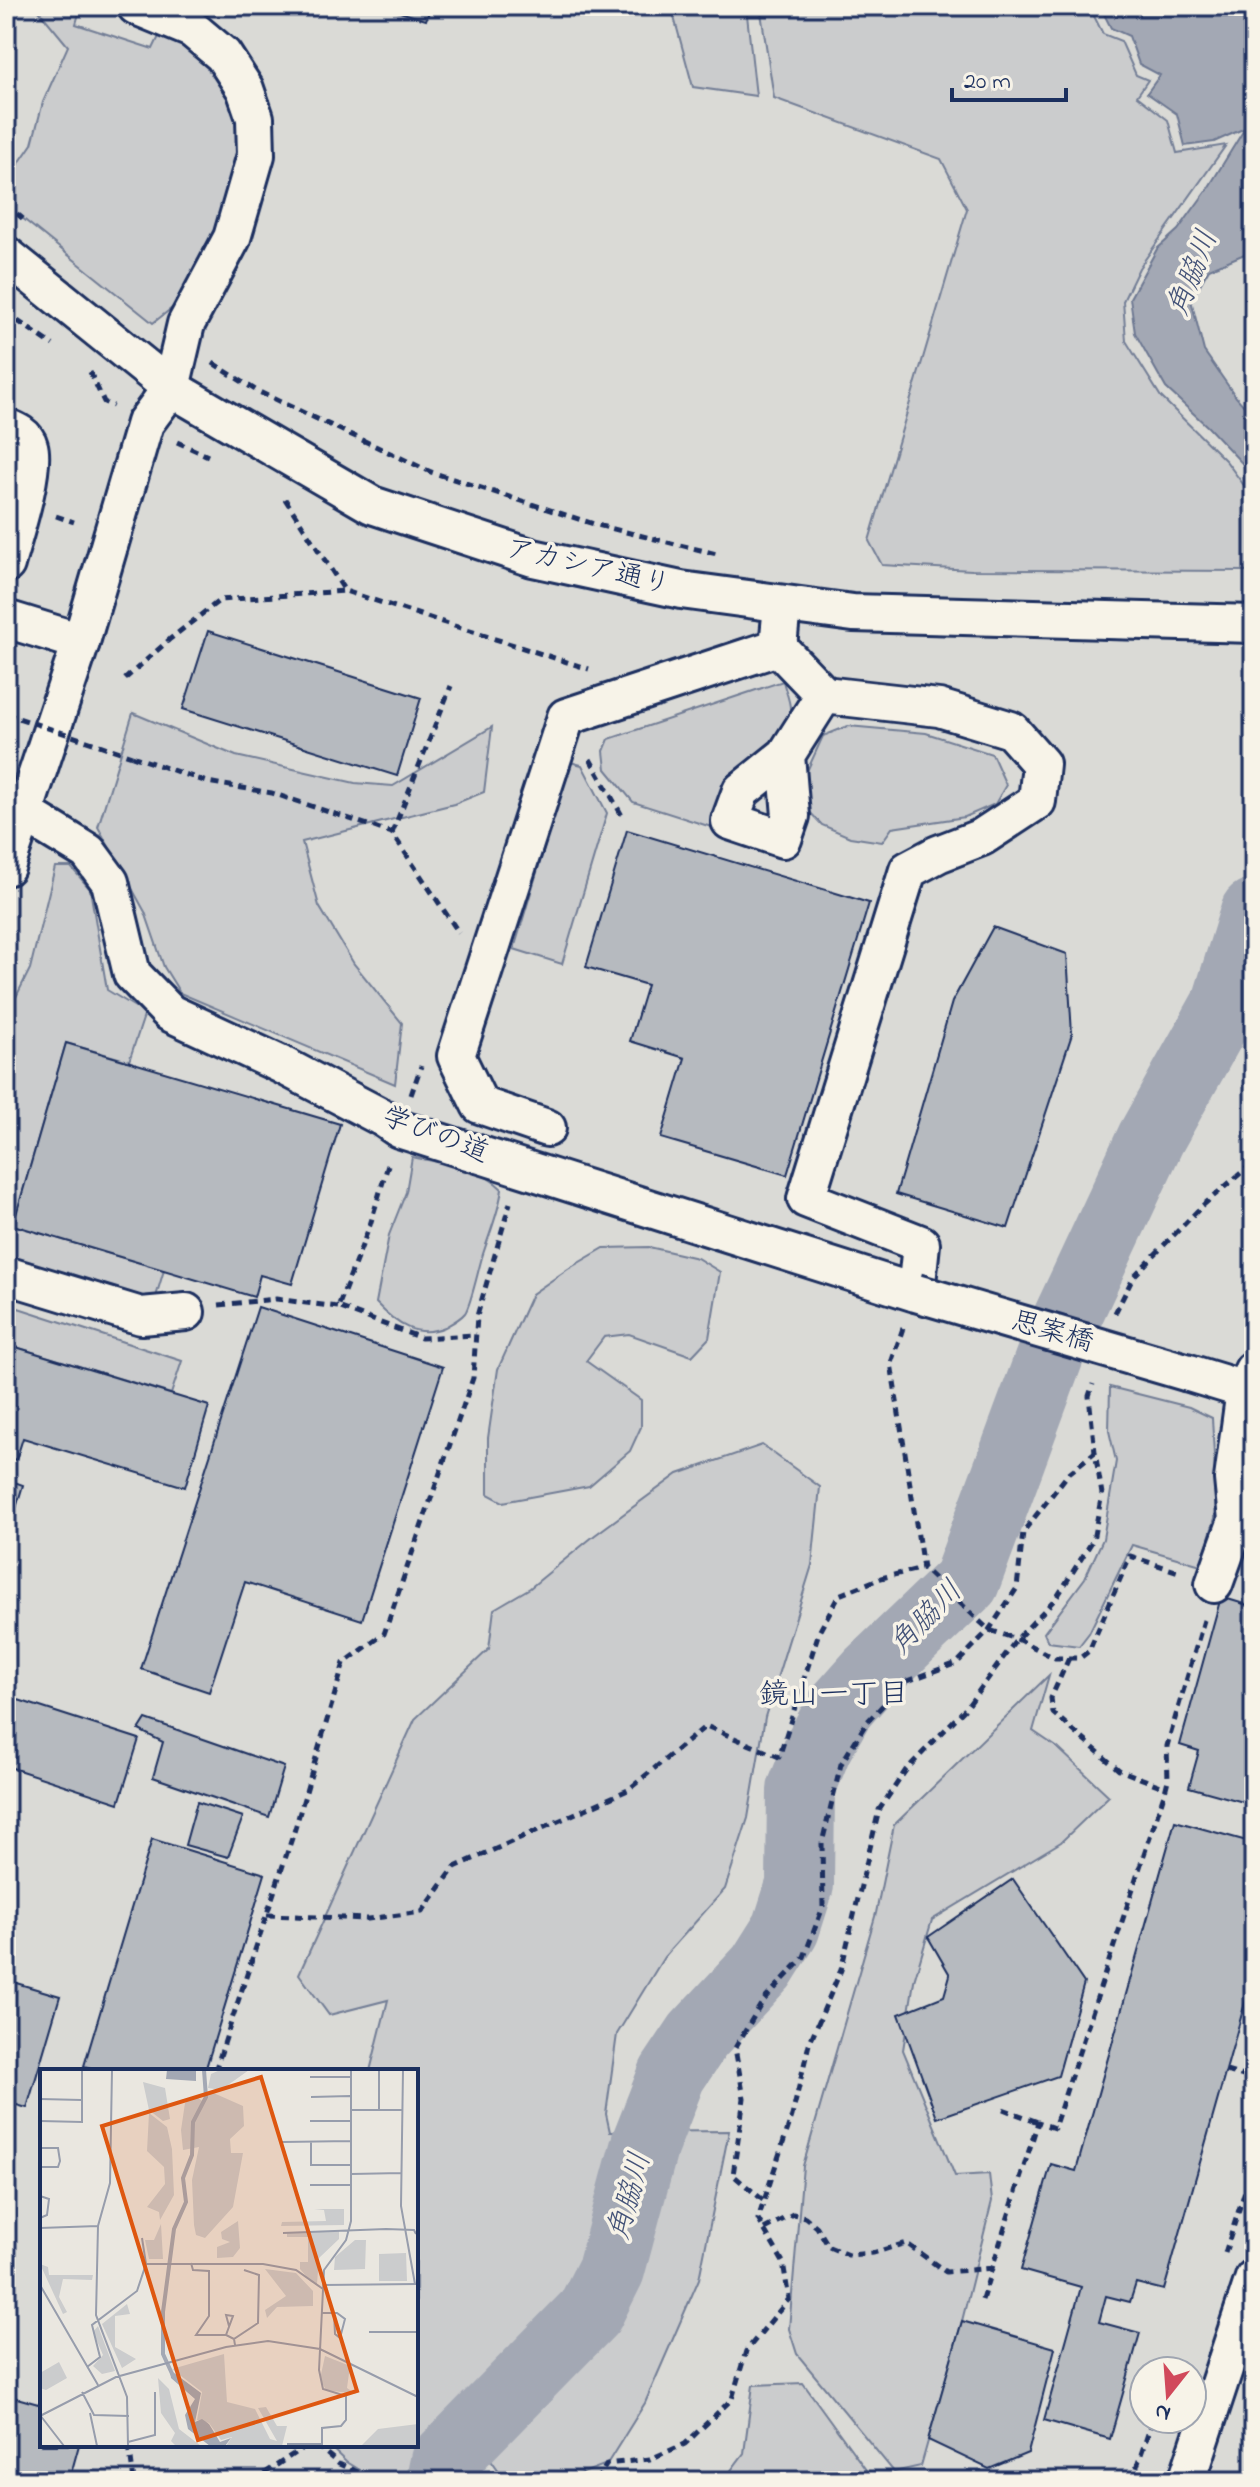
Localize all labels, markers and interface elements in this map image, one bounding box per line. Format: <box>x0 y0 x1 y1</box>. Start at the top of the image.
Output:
scale bar <box>952 52 1066 102</box>
text: 20 m <box>964 65 1011 100</box>
water label: 角脇川 <box>1157 224 1231 324</box>
street label: アカシア通り <box>502 529 674 607</box>
street label: 学びの道 <box>375 1097 495 1175</box>
street label: 思案橋 <box>1006 1302 1098 1364</box>
water label: 角脇川 <box>880 1571 974 1667</box>
district label: 鏡山一丁目 <box>759 1674 909 1718</box>
inset map <box>40 2069 418 2447</box>
water label: 角脇川 <box>598 2148 664 2246</box>
north arrow <box>1128 2355 1208 2435</box>
text: N <box>1151 2394 1175 2429</box>

